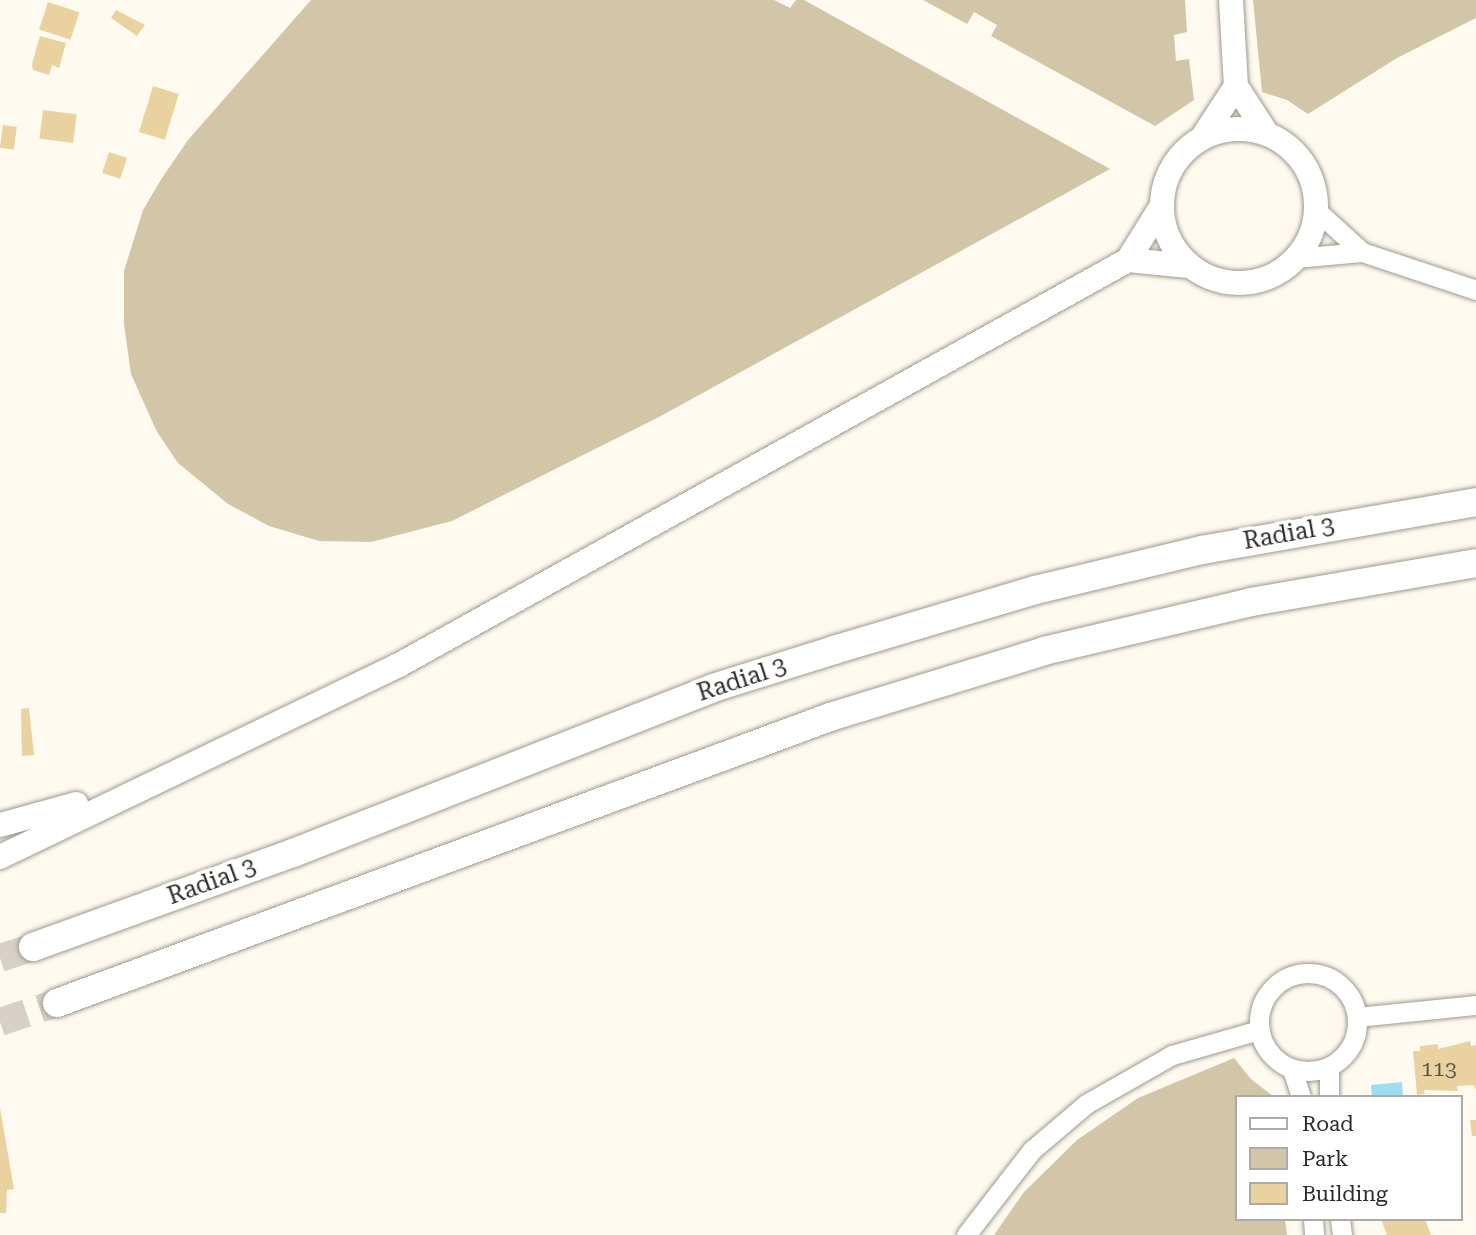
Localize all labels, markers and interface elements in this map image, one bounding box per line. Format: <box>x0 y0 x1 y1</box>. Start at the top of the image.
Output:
street label: Radial 3 <box>1241 512 1337 556</box>
street label: Radial 3 <box>694 652 790 708</box>
street label: Radial 3 <box>164 853 260 911</box>
house number: 113 <box>1421 1056 1457 1082</box>
legend <box>1234 1095 1462 1221</box>
text: Road <box>1302 1112 1354 1136</box>
text: Park <box>1302 1147 1348 1171</box>
text: Building <box>1302 1182 1388 1206</box>

